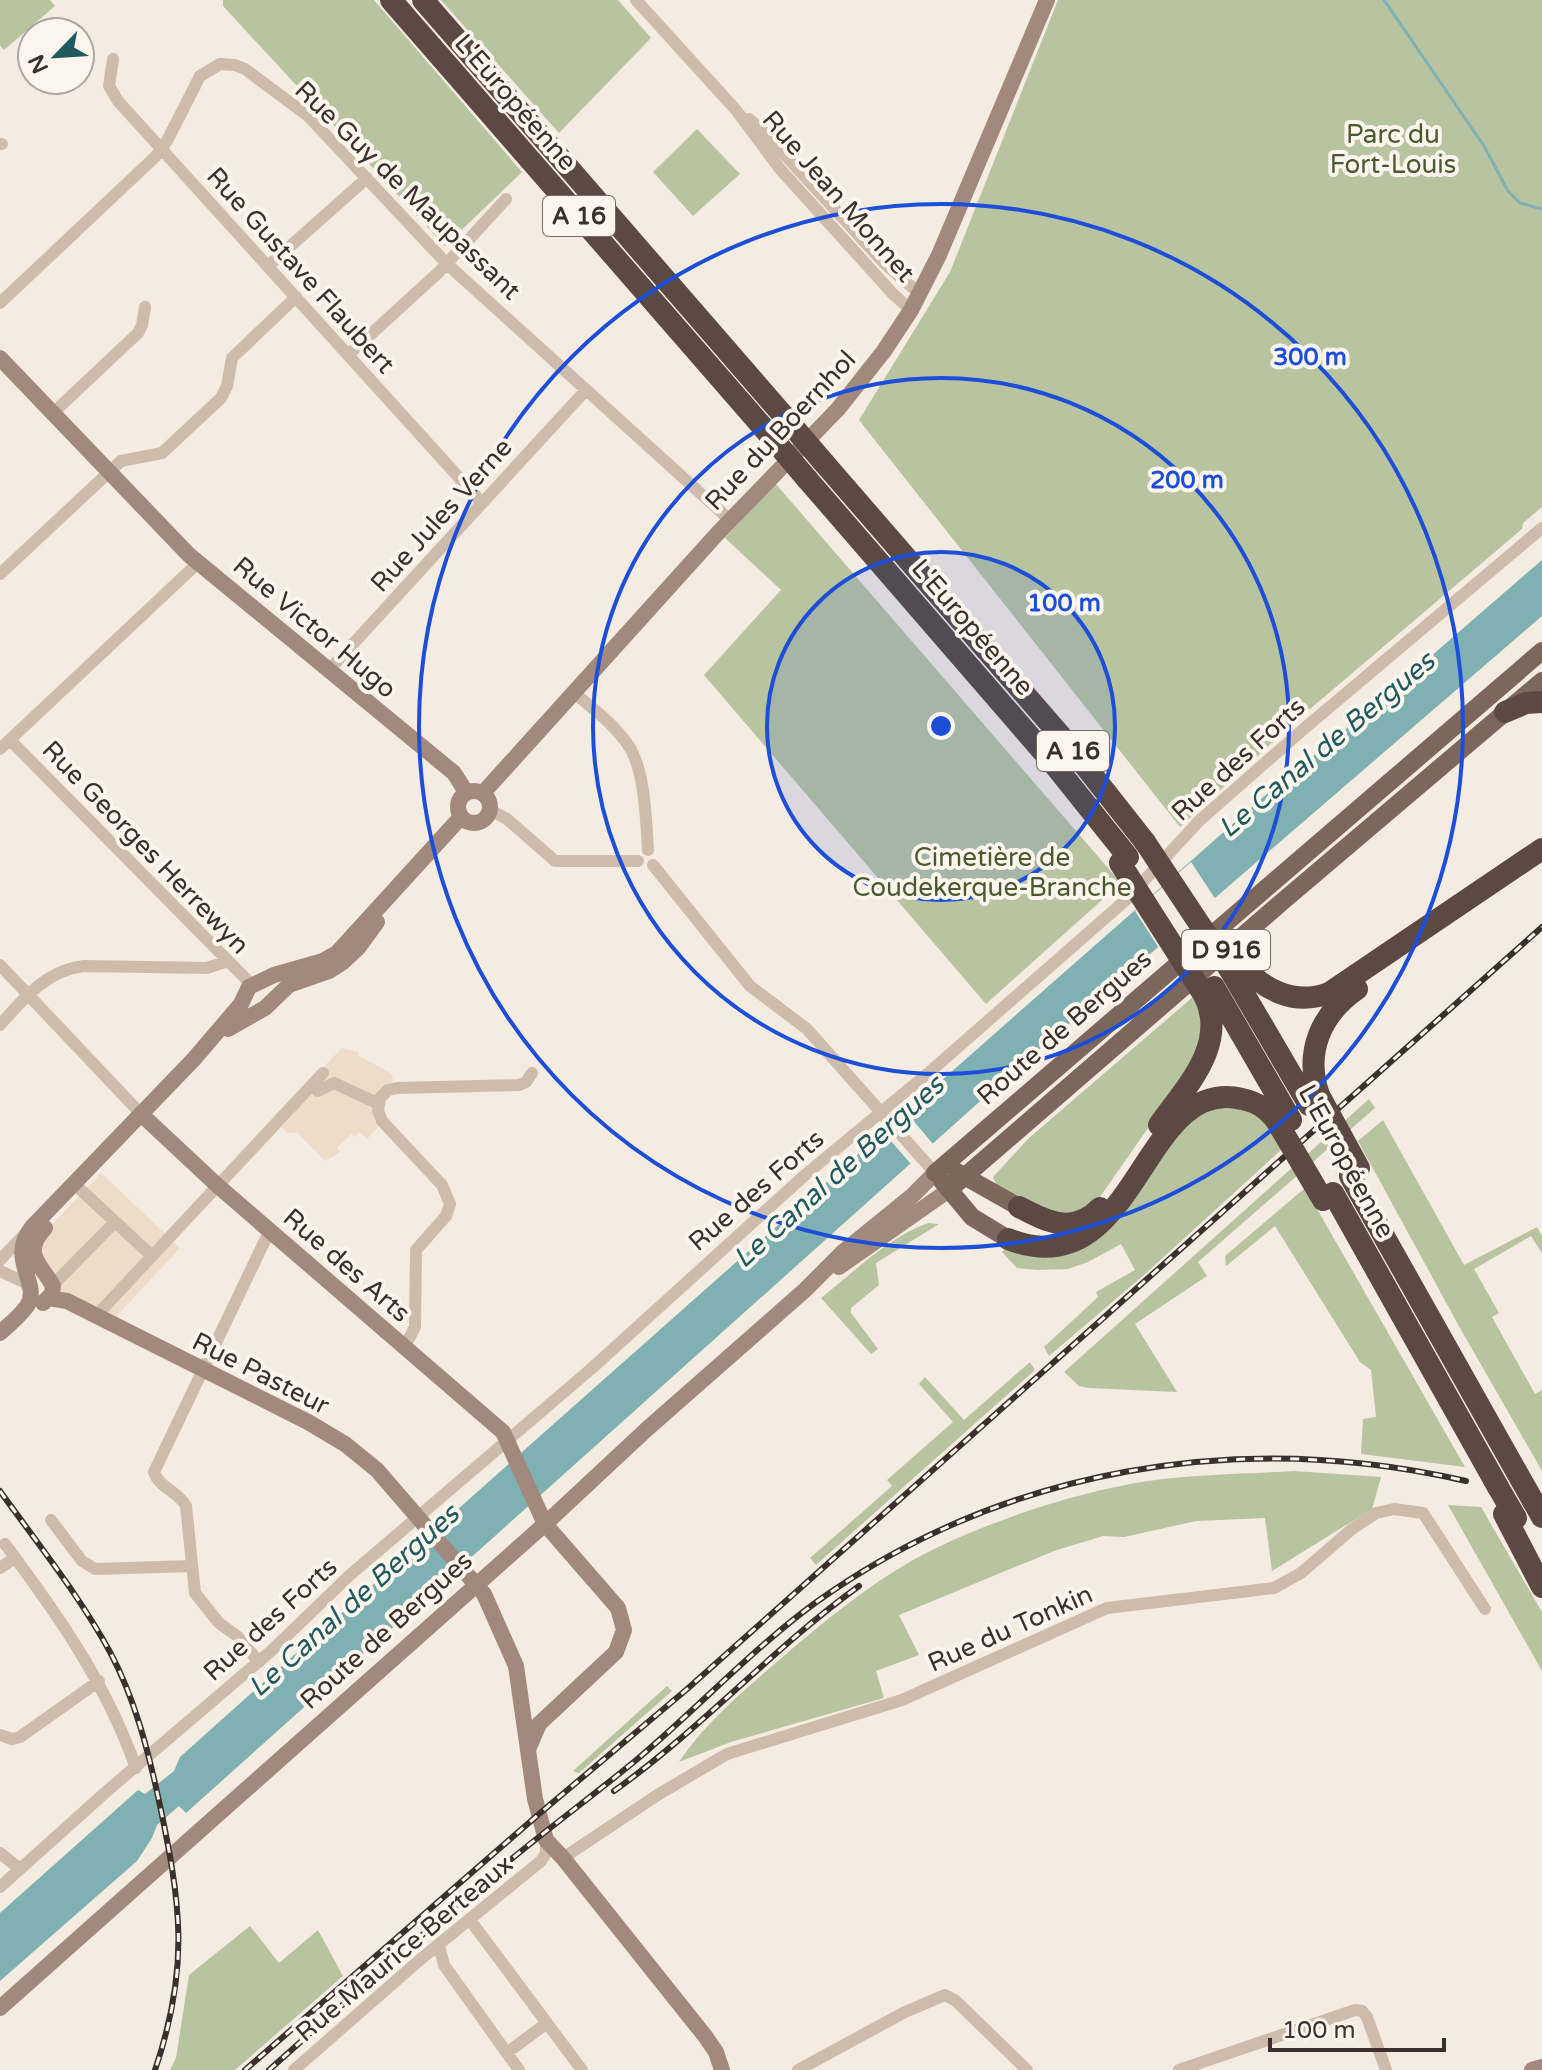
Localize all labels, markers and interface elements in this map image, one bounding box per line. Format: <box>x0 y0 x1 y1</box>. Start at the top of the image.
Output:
north arrow <box>16 16 96 96</box>
street label: L'Européenne <box>448 28 583 177</box>
text: N <box>23 51 54 78</box>
street label: Rue Guy de Maupassant <box>288 75 527 306</box>
street label: Rue Jean Monnet <box>756 104 921 288</box>
park label: Parc du Fort-Louis <box>1330 119 1456 180</box>
street label: Rue Gustave Flaubert <box>200 161 401 380</box>
road number: A 16 <box>543 196 615 236</box>
text: 300 m <box>1273 343 1347 372</box>
street label: Rue du Boernhol <box>698 344 862 517</box>
street label: Rue Jules Verne <box>364 432 518 599</box>
text: 200 m <box>1150 466 1224 495</box>
street label: Rue Victor Hugo <box>227 550 403 705</box>
street label: L'Européenne <box>905 553 1040 702</box>
text: 100 m <box>1027 589 1101 618</box>
water label: Le Canal de Bergues <box>1212 643 1443 845</box>
street label: Rue des Forts <box>1165 691 1312 827</box>
centre of rings <box>927 712 955 740</box>
road number: A 16 <box>1037 731 1109 771</box>
street label: Rue Georges Herrewyn <box>36 734 256 960</box>
park label: Cimetière de Coudekerque-Branche <box>853 842 1131 903</box>
road number: D 916 <box>1182 930 1270 970</box>
street label: Route de Bergues <box>971 943 1158 1112</box>
water label: Le Canal de Bergues <box>726 1067 952 1275</box>
street label: L'Européenne <box>1292 1079 1401 1243</box>
street label: Rue des Forts <box>682 1123 830 1258</box>
street label: Rue des Arts <box>277 1202 416 1329</box>
street label: Rue Pasteur <box>187 1326 335 1421</box>
water label: Le Canal de Bergues <box>241 1496 467 1704</box>
street label: Route de Bergues <box>294 1545 479 1716</box>
street label: Rue des Forts <box>197 1551 344 1687</box>
street label: Rue du Tonkin <box>923 1578 1097 1679</box>
street label: Rue Maurice Berteaux <box>289 1848 519 2048</box>
scale bar <box>1270 2002 1444 2052</box>
text: 100 m <box>1282 2016 1356 2045</box>

